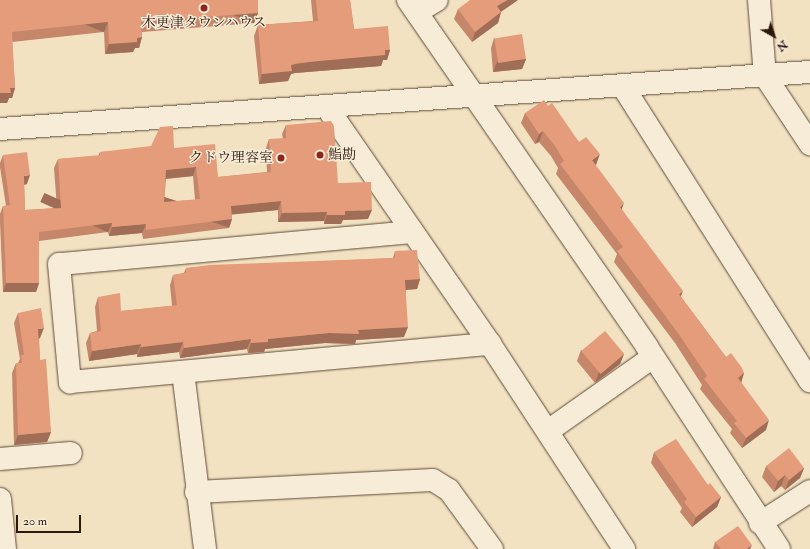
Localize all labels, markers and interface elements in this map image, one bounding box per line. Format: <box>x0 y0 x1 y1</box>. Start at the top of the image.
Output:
marker: 木更津タウンハウス <box>199 3 209 13</box>
place label: 木更津タウンハウス <box>141 15 267 31</box>
north arrow <box>754 16 794 56</box>
text: N <box>774 38 790 54</box>
place label: 鮨勘 <box>328 147 356 163</box>
place label: クドウ理容室 <box>189 150 273 166</box>
marker: 鮨勘 <box>315 150 325 160</box>
marker: クドウ理容室 <box>276 153 286 163</box>
scale bar <box>18 507 83 533</box>
text: 20 m <box>23 514 47 529</box>

